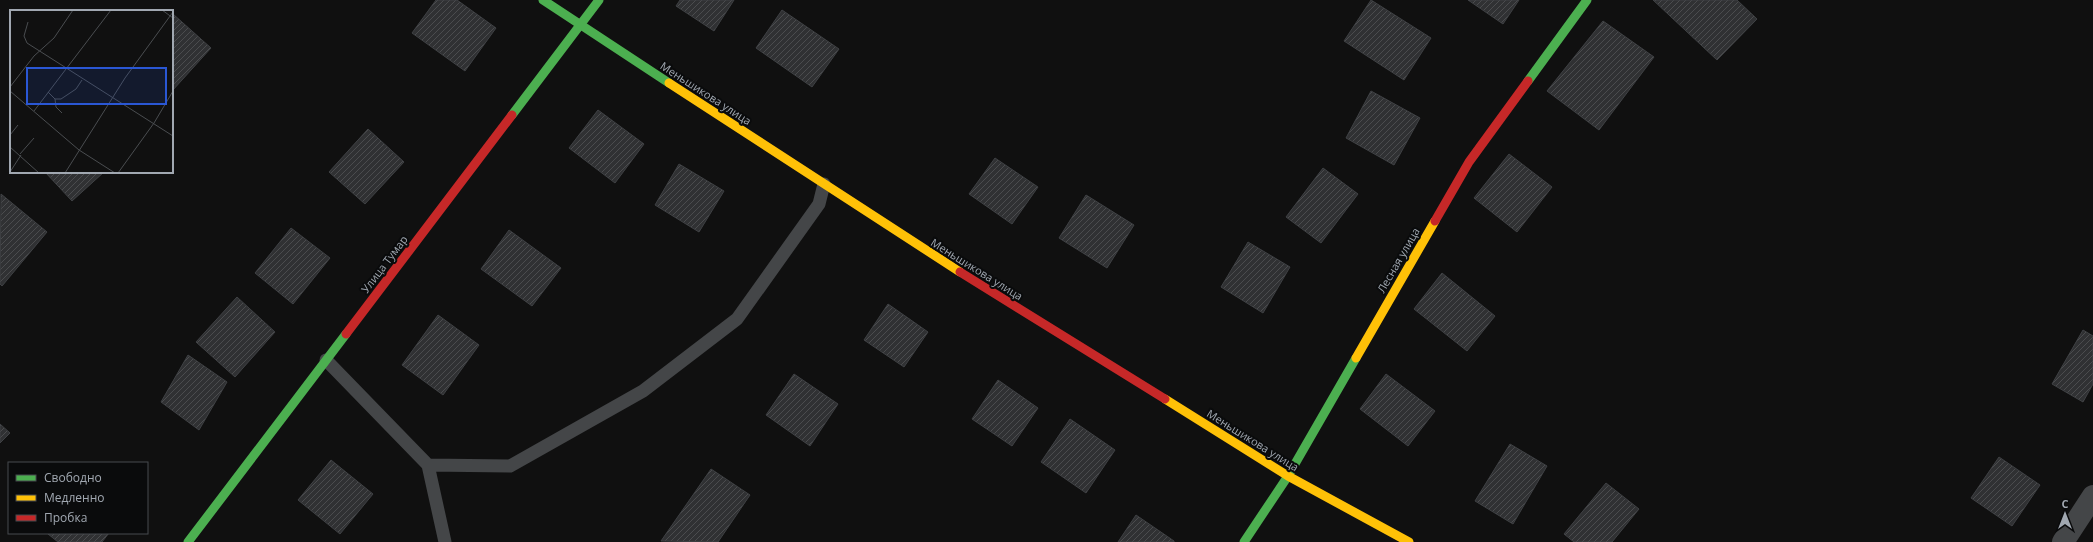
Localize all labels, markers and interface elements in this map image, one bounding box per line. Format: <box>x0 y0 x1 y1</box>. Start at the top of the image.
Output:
inset map <box>10 10 173 173</box>
street label: Меньшикова улица <box>658 58 754 128</box>
street label: Лесная улица <box>1373 225 1423 295</box>
street label: Улица Тумар <box>357 232 411 296</box>
street label: Меньшикова улица <box>928 235 1026 303</box>
street label: Меньшикова улица <box>1204 406 1302 474</box>
legend <box>8 462 148 534</box>
text: Свободно <box>44 469 102 486</box>
text: Медленно <box>44 489 104 506</box>
north arrow <box>2045 494 2085 534</box>
text: С <box>2061 496 2069 511</box>
text: Пробка <box>44 509 87 526</box>

